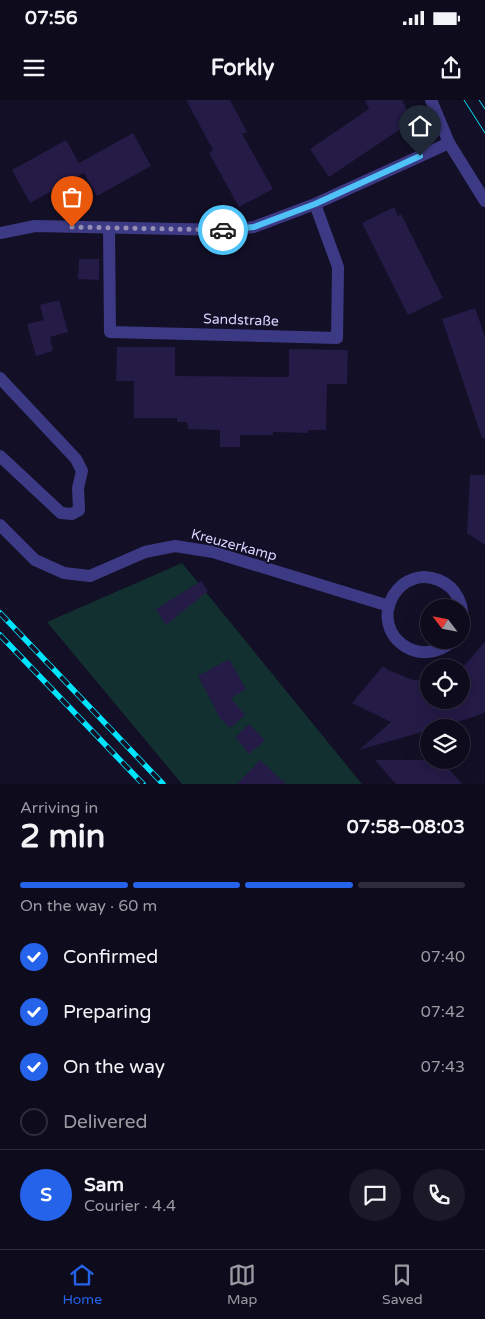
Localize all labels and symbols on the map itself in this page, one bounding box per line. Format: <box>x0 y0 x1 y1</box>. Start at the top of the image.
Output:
pin <box>399 105 441 156</box>
pin <box>51 176 93 227</box>
courier <box>198 205 248 255</box>
street label: Sandstraße <box>203 310 279 330</box>
street label: Kreuzerkamp <box>189 525 279 565</box>
north arrow <box>420 599 470 649</box>

